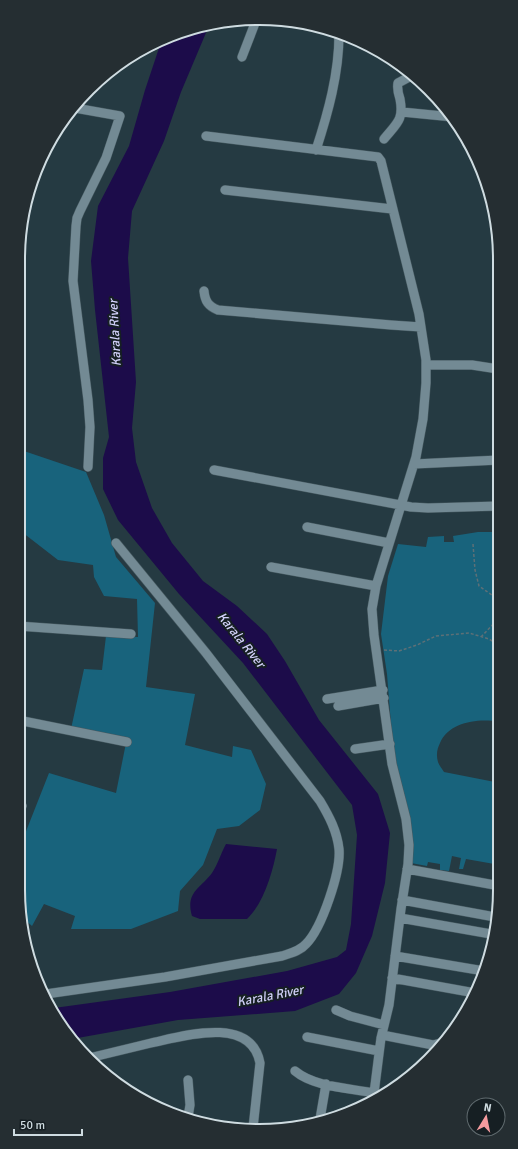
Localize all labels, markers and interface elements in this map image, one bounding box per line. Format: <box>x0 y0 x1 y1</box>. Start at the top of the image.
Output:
water label: Karala River <box>105 297 125 367</box>
water label: Karala River <box>214 609 270 673</box>
water label: Karala River <box>236 981 307 1010</box>
north arrow <box>466 1097 506 1137</box>
text: N <box>483 1101 493 1115</box>
scale bar <box>14 1111 82 1137</box>
text: 50 m <box>20 1118 45 1133</box>

